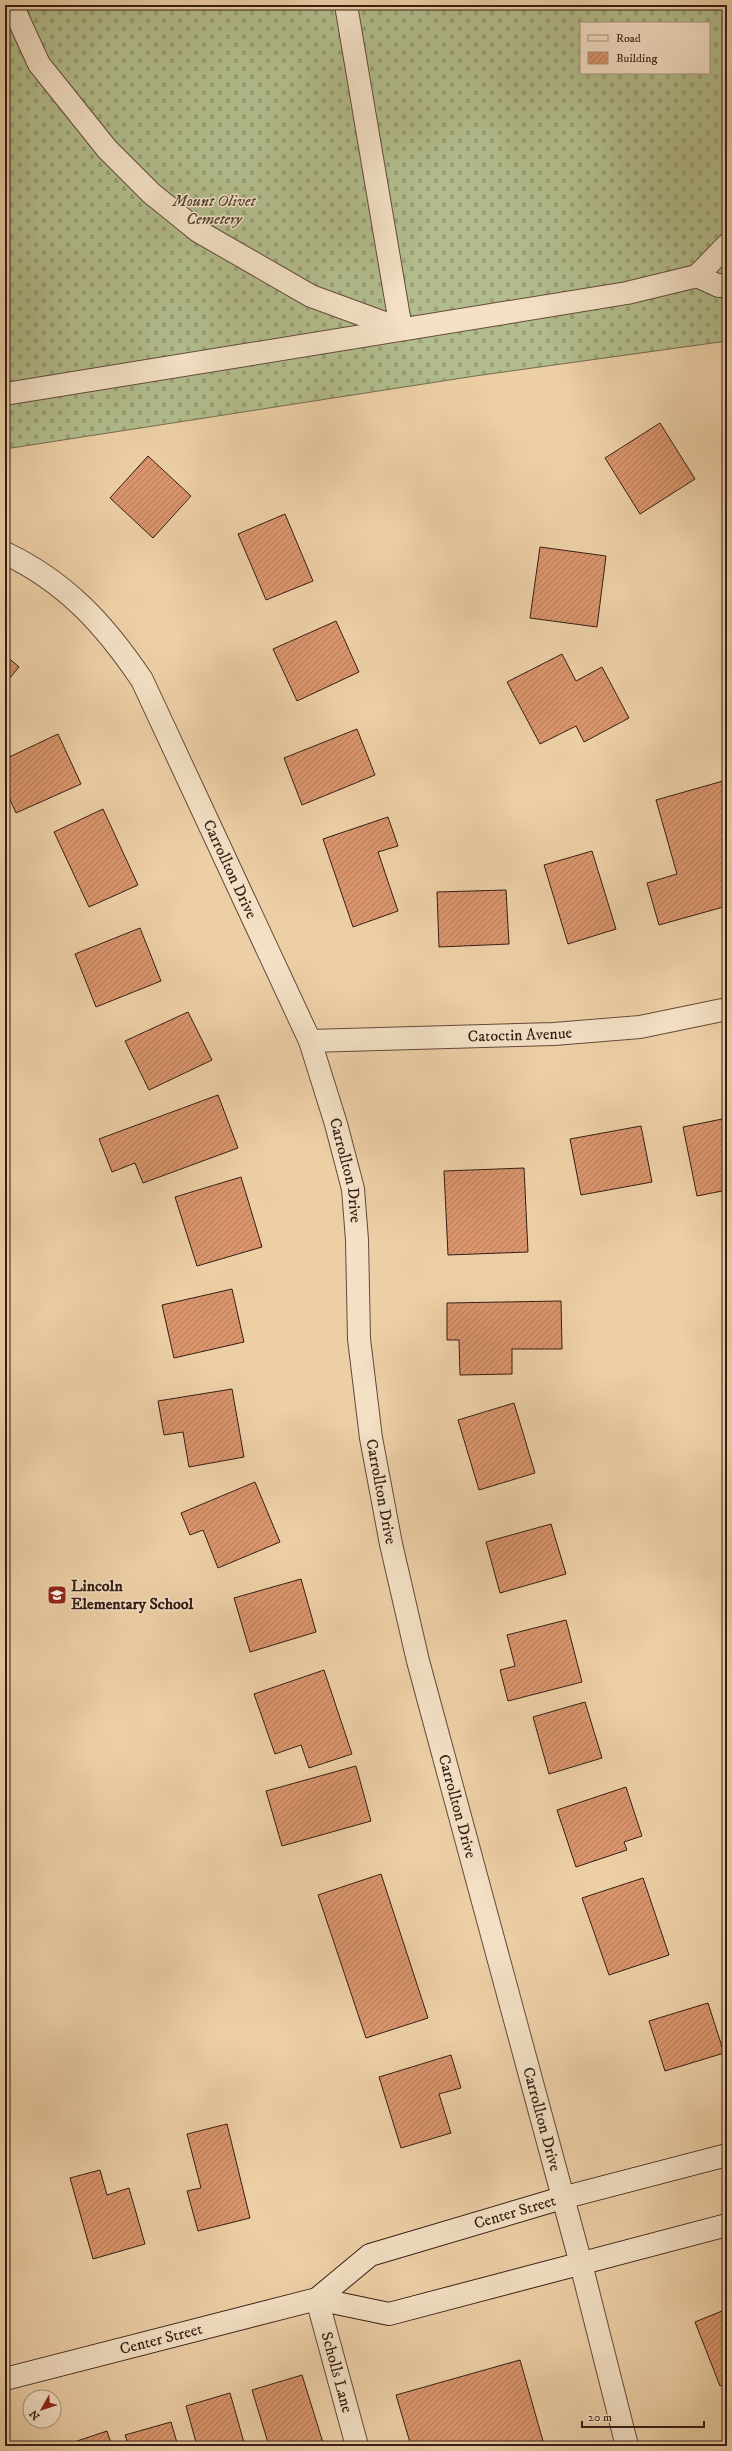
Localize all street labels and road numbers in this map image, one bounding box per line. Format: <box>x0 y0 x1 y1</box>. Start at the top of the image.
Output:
street label: Carrollton Drive <box>198 817 262 922</box>
street label: Catoctin Avenue <box>467 1023 573 1046</box>
street label: Carrollton Drive <box>325 1115 366 1224</box>
street label: Carrollton Drive <box>361 1437 401 1546</box>
street label: Carrollton Drive <box>434 1752 481 1861</box>
street label: Carrollton Drive <box>518 2065 566 2174</box>
street label: Center Street <box>471 2190 558 2234</box>
street label: Center Street <box>118 2319 204 2359</box>
street label: Scholls Lane <box>316 2330 358 2415</box>

